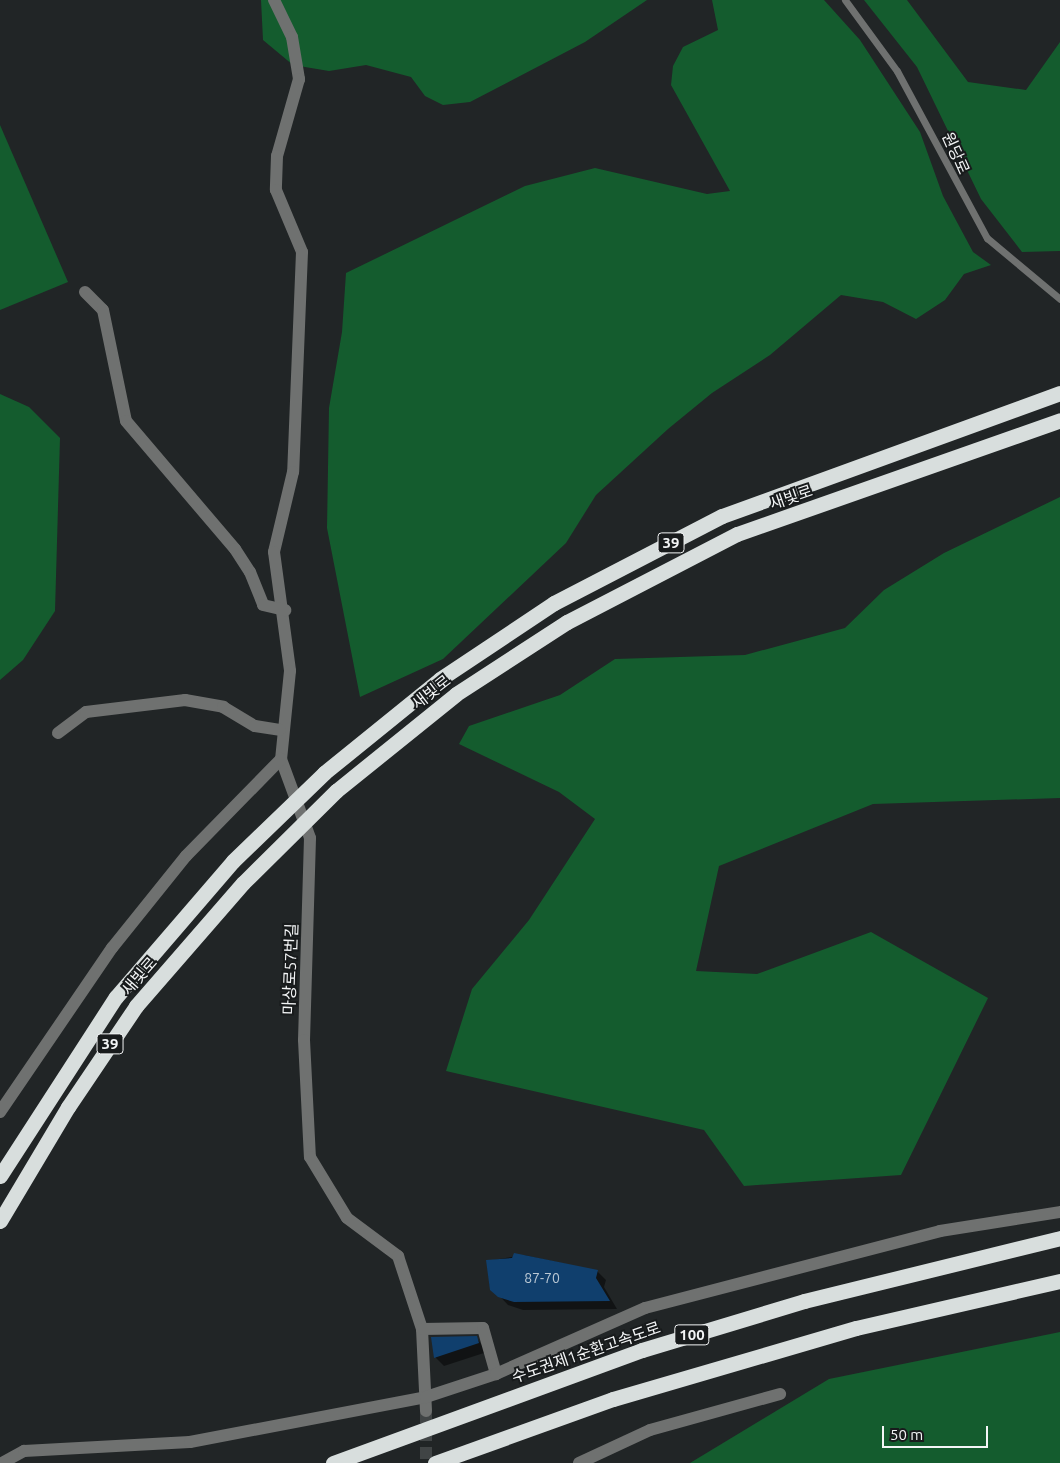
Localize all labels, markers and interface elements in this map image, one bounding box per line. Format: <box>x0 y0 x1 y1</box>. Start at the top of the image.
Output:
street label: 원당로 <box>938 129 974 177</box>
street label: 새빛로 <box>767 481 815 513</box>
road number: 39 <box>657 530 685 556</box>
street label: 새빛로 <box>408 671 454 713</box>
street label: 마상로57번길 <box>279 923 301 1015</box>
street label: 새빛로 <box>117 953 161 999</box>
road number: 39 <box>96 1032 124 1056</box>
house number: 87-70 <box>524 1270 560 1286</box>
street label: 수도권제1순환고속도로 <box>509 1317 663 1387</box>
road number: 100 <box>673 1322 711 1348</box>
scale bar <box>885 1416 991 1448</box>
text: 50 m <box>890 1426 923 1443</box>

